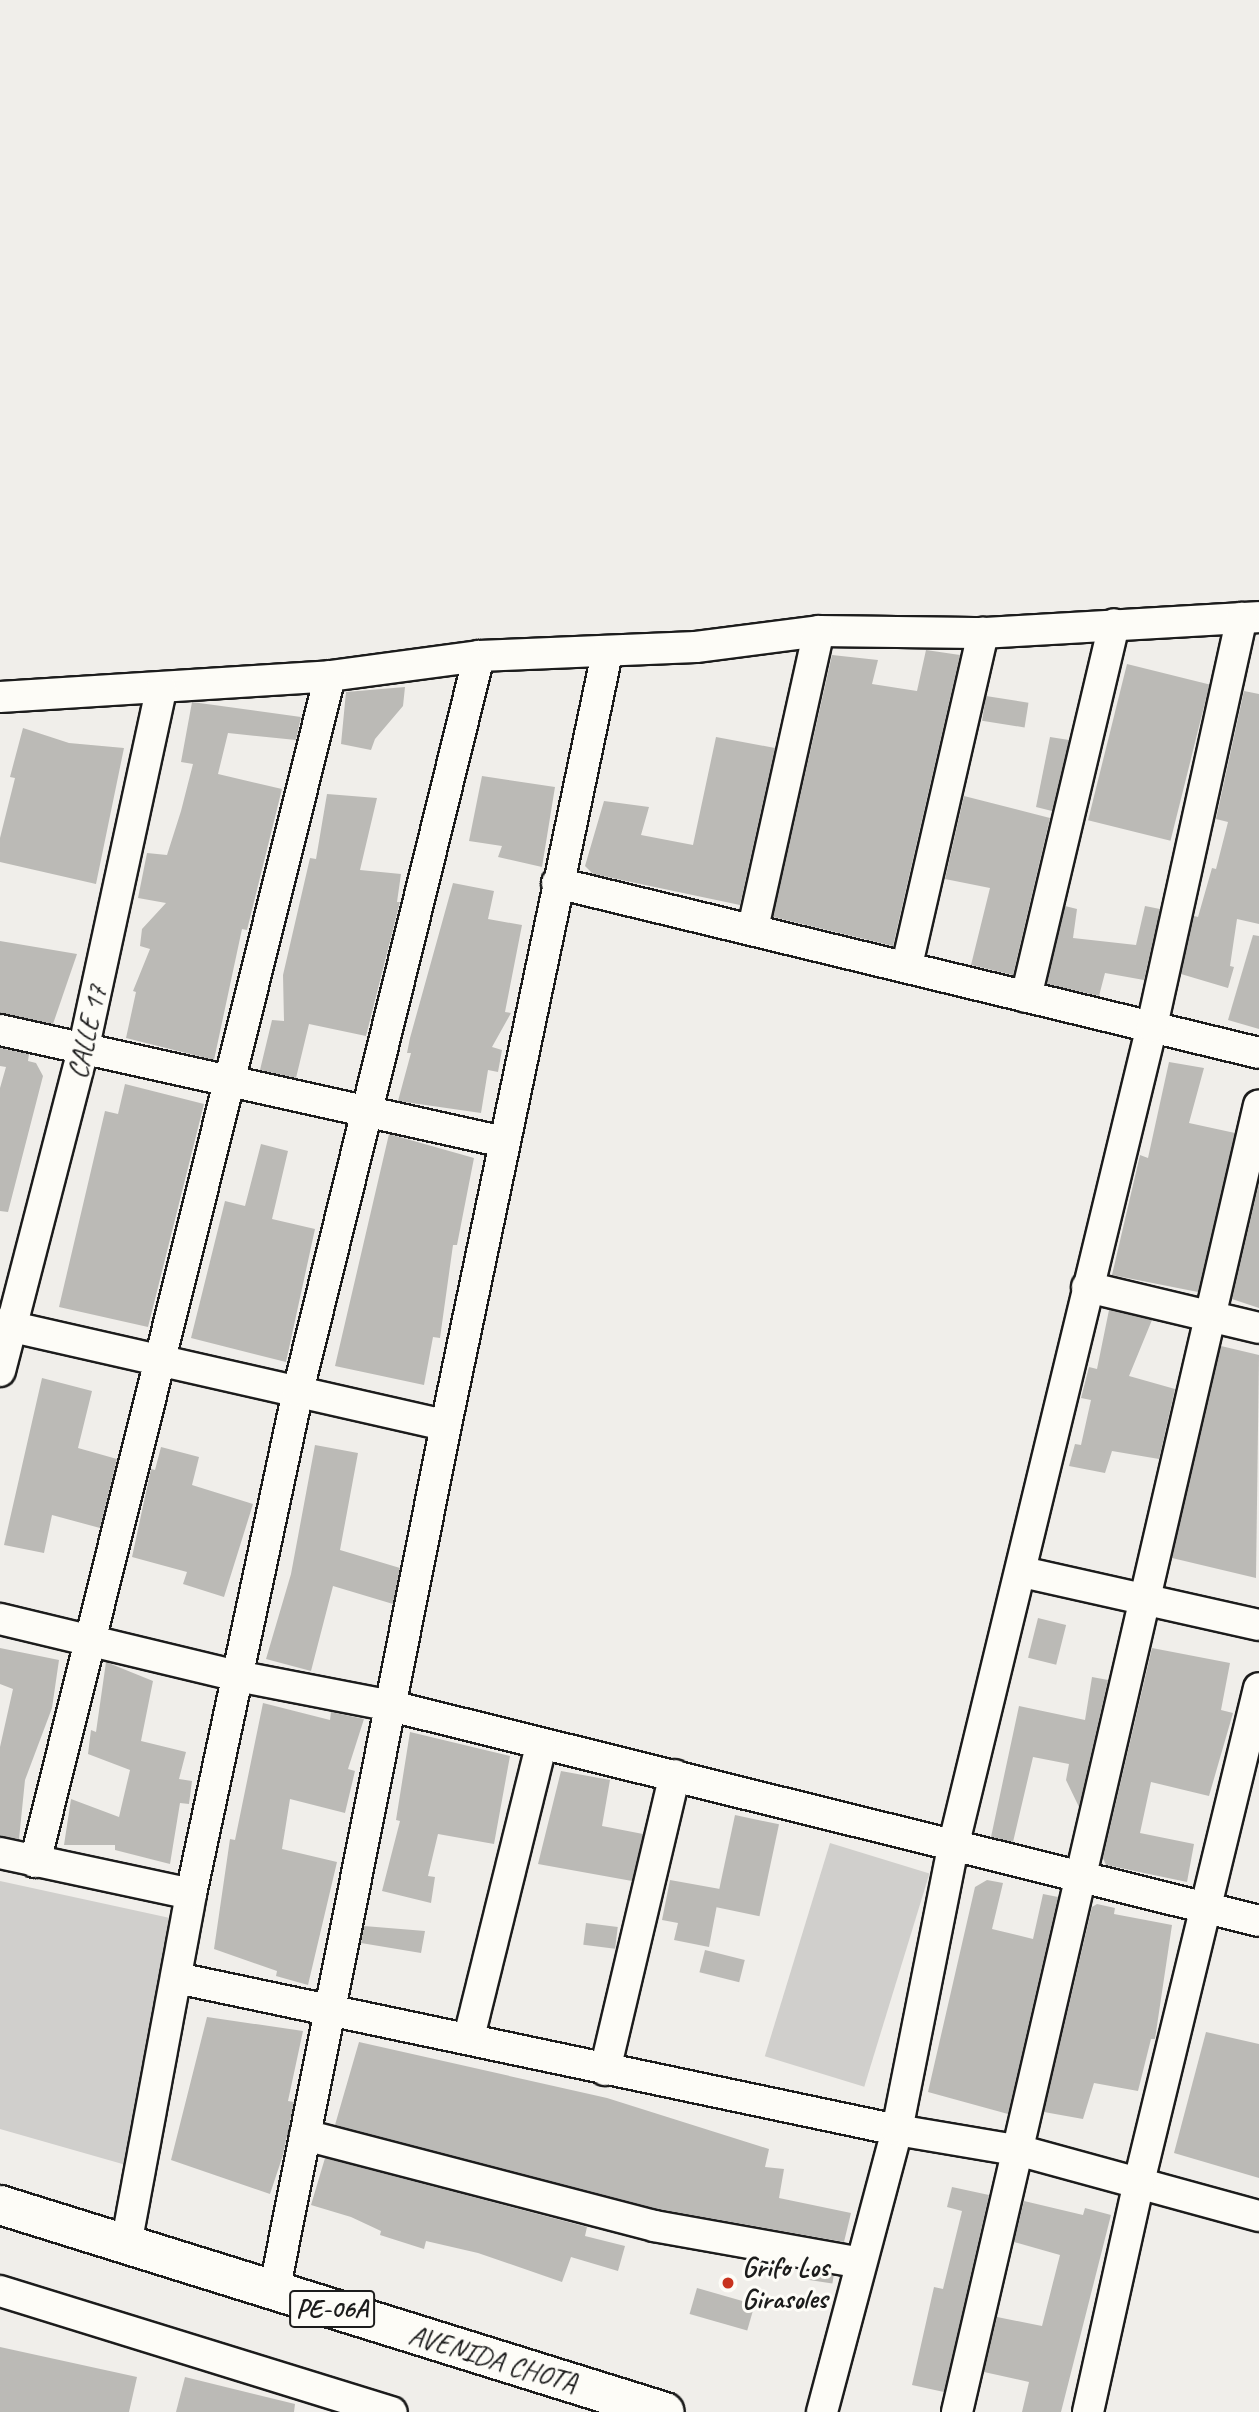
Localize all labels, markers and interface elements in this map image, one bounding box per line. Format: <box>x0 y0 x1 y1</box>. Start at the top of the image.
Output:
street label: CALLE 17 <box>60 982 114 1082</box>
place label: Grifo Los Girasoles <box>742 2250 829 2316</box>
marker: Grifo Los Girasoles <box>720 2275 736 2291</box>
road number: PE-06A <box>288 2286 376 2332</box>
street label: AVENIDA CHOTA <box>405 2318 581 2400</box>

